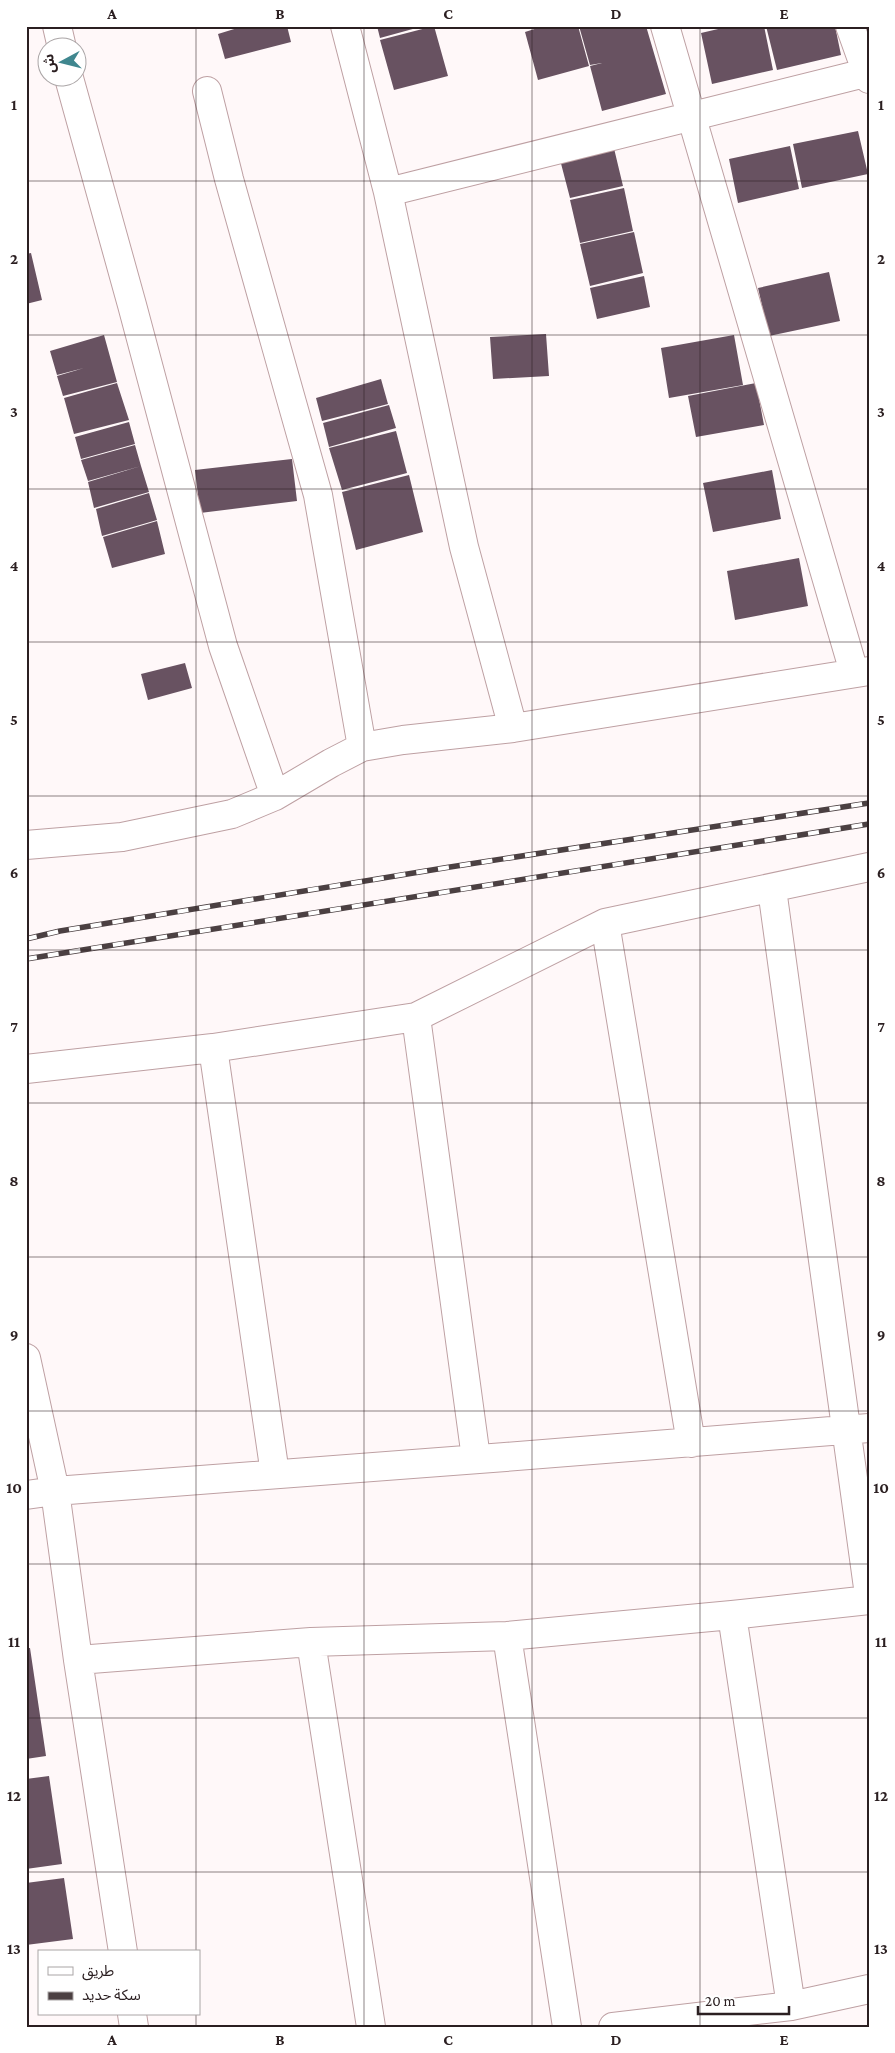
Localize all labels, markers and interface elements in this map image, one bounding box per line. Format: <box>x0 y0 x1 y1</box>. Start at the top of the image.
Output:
text: A <box>106 5 117 22</box>
text: B <box>275 5 285 22</box>
text: C <box>443 5 453 22</box>
text: D <box>610 5 622 22</box>
text: E <box>779 5 789 22</box>
north arrow <box>38 38 88 88</box>
text: ش <box>40 53 58 74</box>
text: 1 <box>11 96 17 113</box>
text: 1 <box>878 96 884 113</box>
text: 2 <box>10 250 18 267</box>
text: 2 <box>877 250 885 267</box>
text: 3 <box>10 403 18 420</box>
text: 3 <box>877 403 885 420</box>
text: 4 <box>10 557 19 574</box>
text: 4 <box>877 557 886 574</box>
text: 5 <box>10 711 18 728</box>
text: 5 <box>877 711 885 728</box>
text: 6 <box>10 864 18 881</box>
text: 6 <box>877 864 885 881</box>
text: 7 <box>10 1018 18 1035</box>
text: 7 <box>877 1018 885 1035</box>
text: 8 <box>9 1172 19 1189</box>
text: 8 <box>876 1172 886 1189</box>
text: 9 <box>10 1326 18 1343</box>
text: 9 <box>877 1326 885 1343</box>
text: 10 <box>6 1479 22 1496</box>
text: 10 <box>873 1479 889 1496</box>
text: 11 <box>8 1633 20 1650</box>
text: 11 <box>875 1633 887 1650</box>
text: 12 <box>7 1787 21 1804</box>
text: 12 <box>874 1787 888 1804</box>
text: 13 <box>7 1940 21 1957</box>
text: 13 <box>874 1940 888 1957</box>
legend <box>38 1950 200 2016</box>
text: طريق <box>82 1963 114 1981</box>
scale bar <box>698 1983 789 2015</box>
text: سكة حديد <box>82 1987 141 2003</box>
text: 20 m <box>705 1993 736 2009</box>
text: A <box>106 2031 117 2048</box>
text: B <box>275 2031 285 2048</box>
text: C <box>443 2031 453 2048</box>
text: D <box>610 2031 622 2048</box>
text: E <box>779 2031 789 2048</box>

